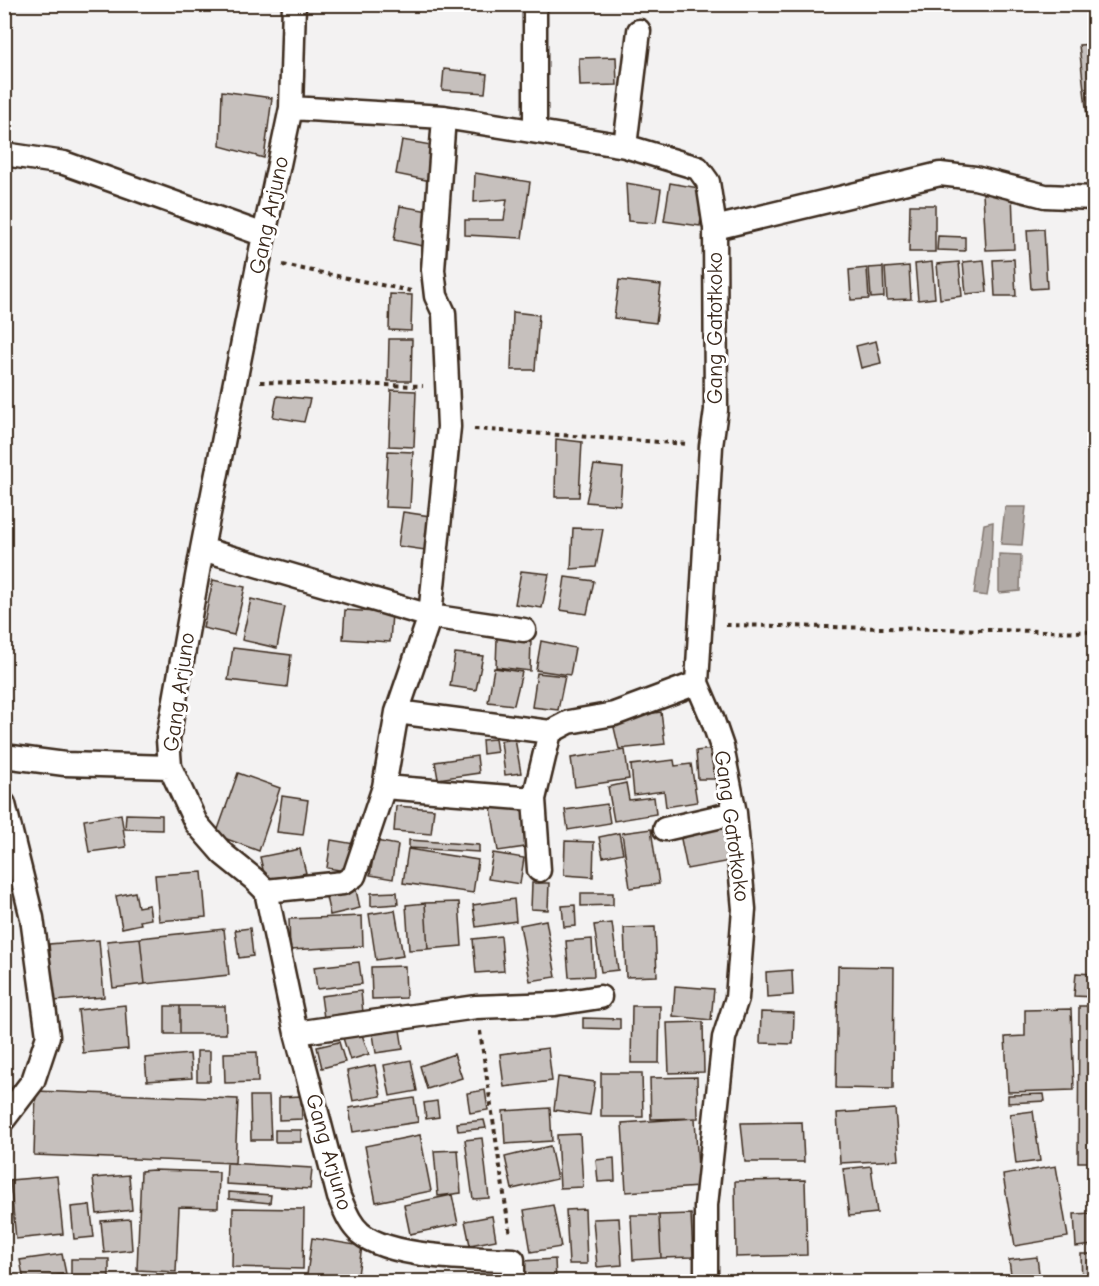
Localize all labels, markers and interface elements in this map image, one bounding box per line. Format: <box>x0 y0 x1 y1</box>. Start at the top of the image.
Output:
street label: Gang Arjuno <box>244 154 294 276</box>
street label: Gang Gatotkoko <box>702 252 728 404</box>
street label: Gang Arjuno <box>158 631 200 753</box>
street label: Gang Gatotkoko <box>709 749 755 903</box>
street label: Gang Arjuno <box>300 1091 358 1213</box>

